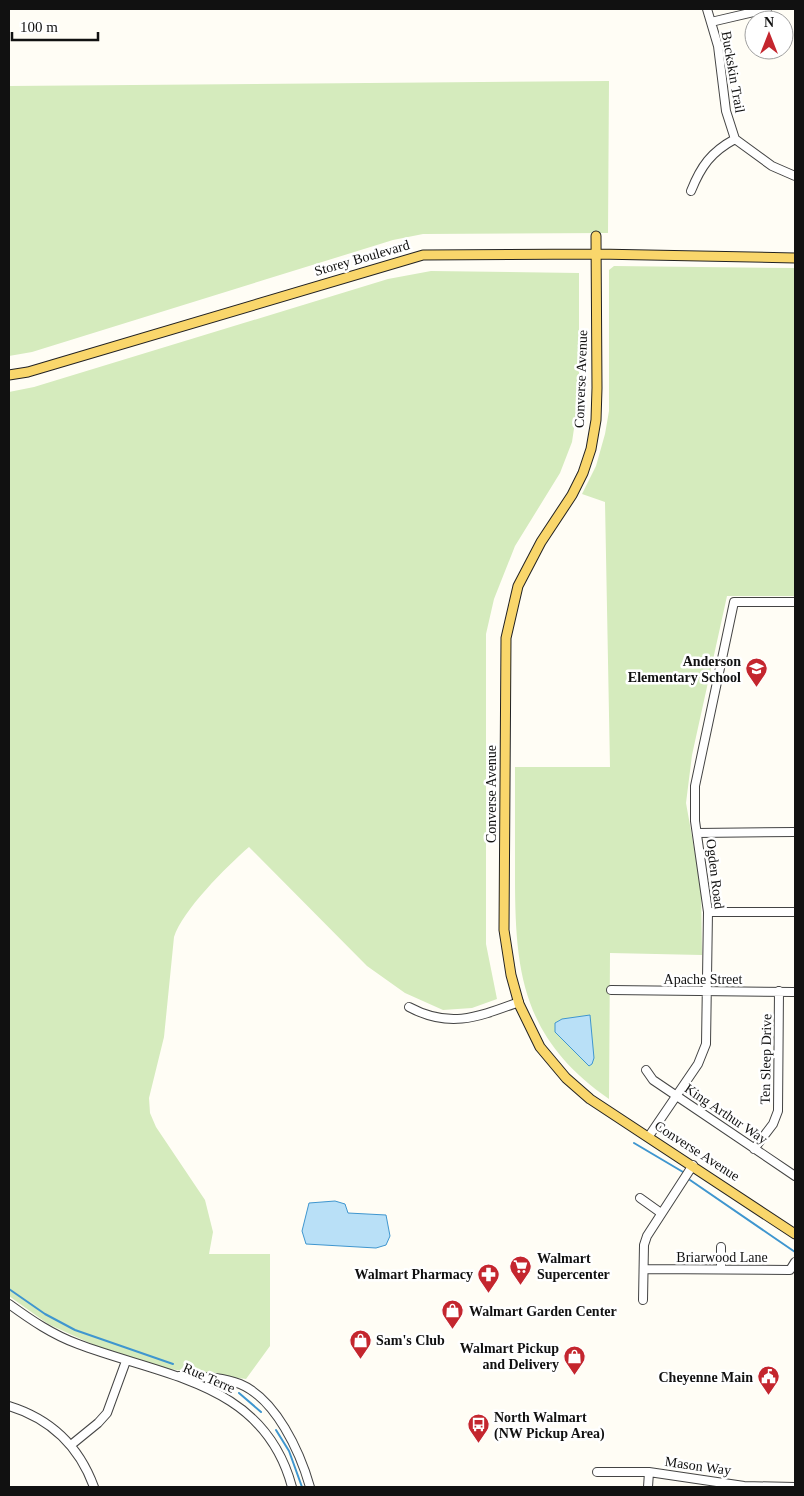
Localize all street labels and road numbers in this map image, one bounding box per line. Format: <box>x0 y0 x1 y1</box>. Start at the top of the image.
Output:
street label: Buckskin Trail <box>718 30 748 114</box>
street label: Storey Boulevard <box>313 237 411 279</box>
street label: Converse Avenue <box>572 330 590 428</box>
street label: Converse Avenue <box>484 745 499 843</box>
street label: Ogden Road <box>703 838 727 910</box>
street label: Apache Street <box>664 972 743 987</box>
street label: Ten Sleep Drive <box>758 1013 774 1105</box>
street label: King Arthur Way <box>682 1081 770 1147</box>
street label: Converse Avenue <box>652 1118 742 1184</box>
street label: Briarwood Lane <box>676 1250 768 1265</box>
street label: Rue Terre <box>181 1360 237 1396</box>
street label: Mason Way <box>664 1454 732 1478</box>

